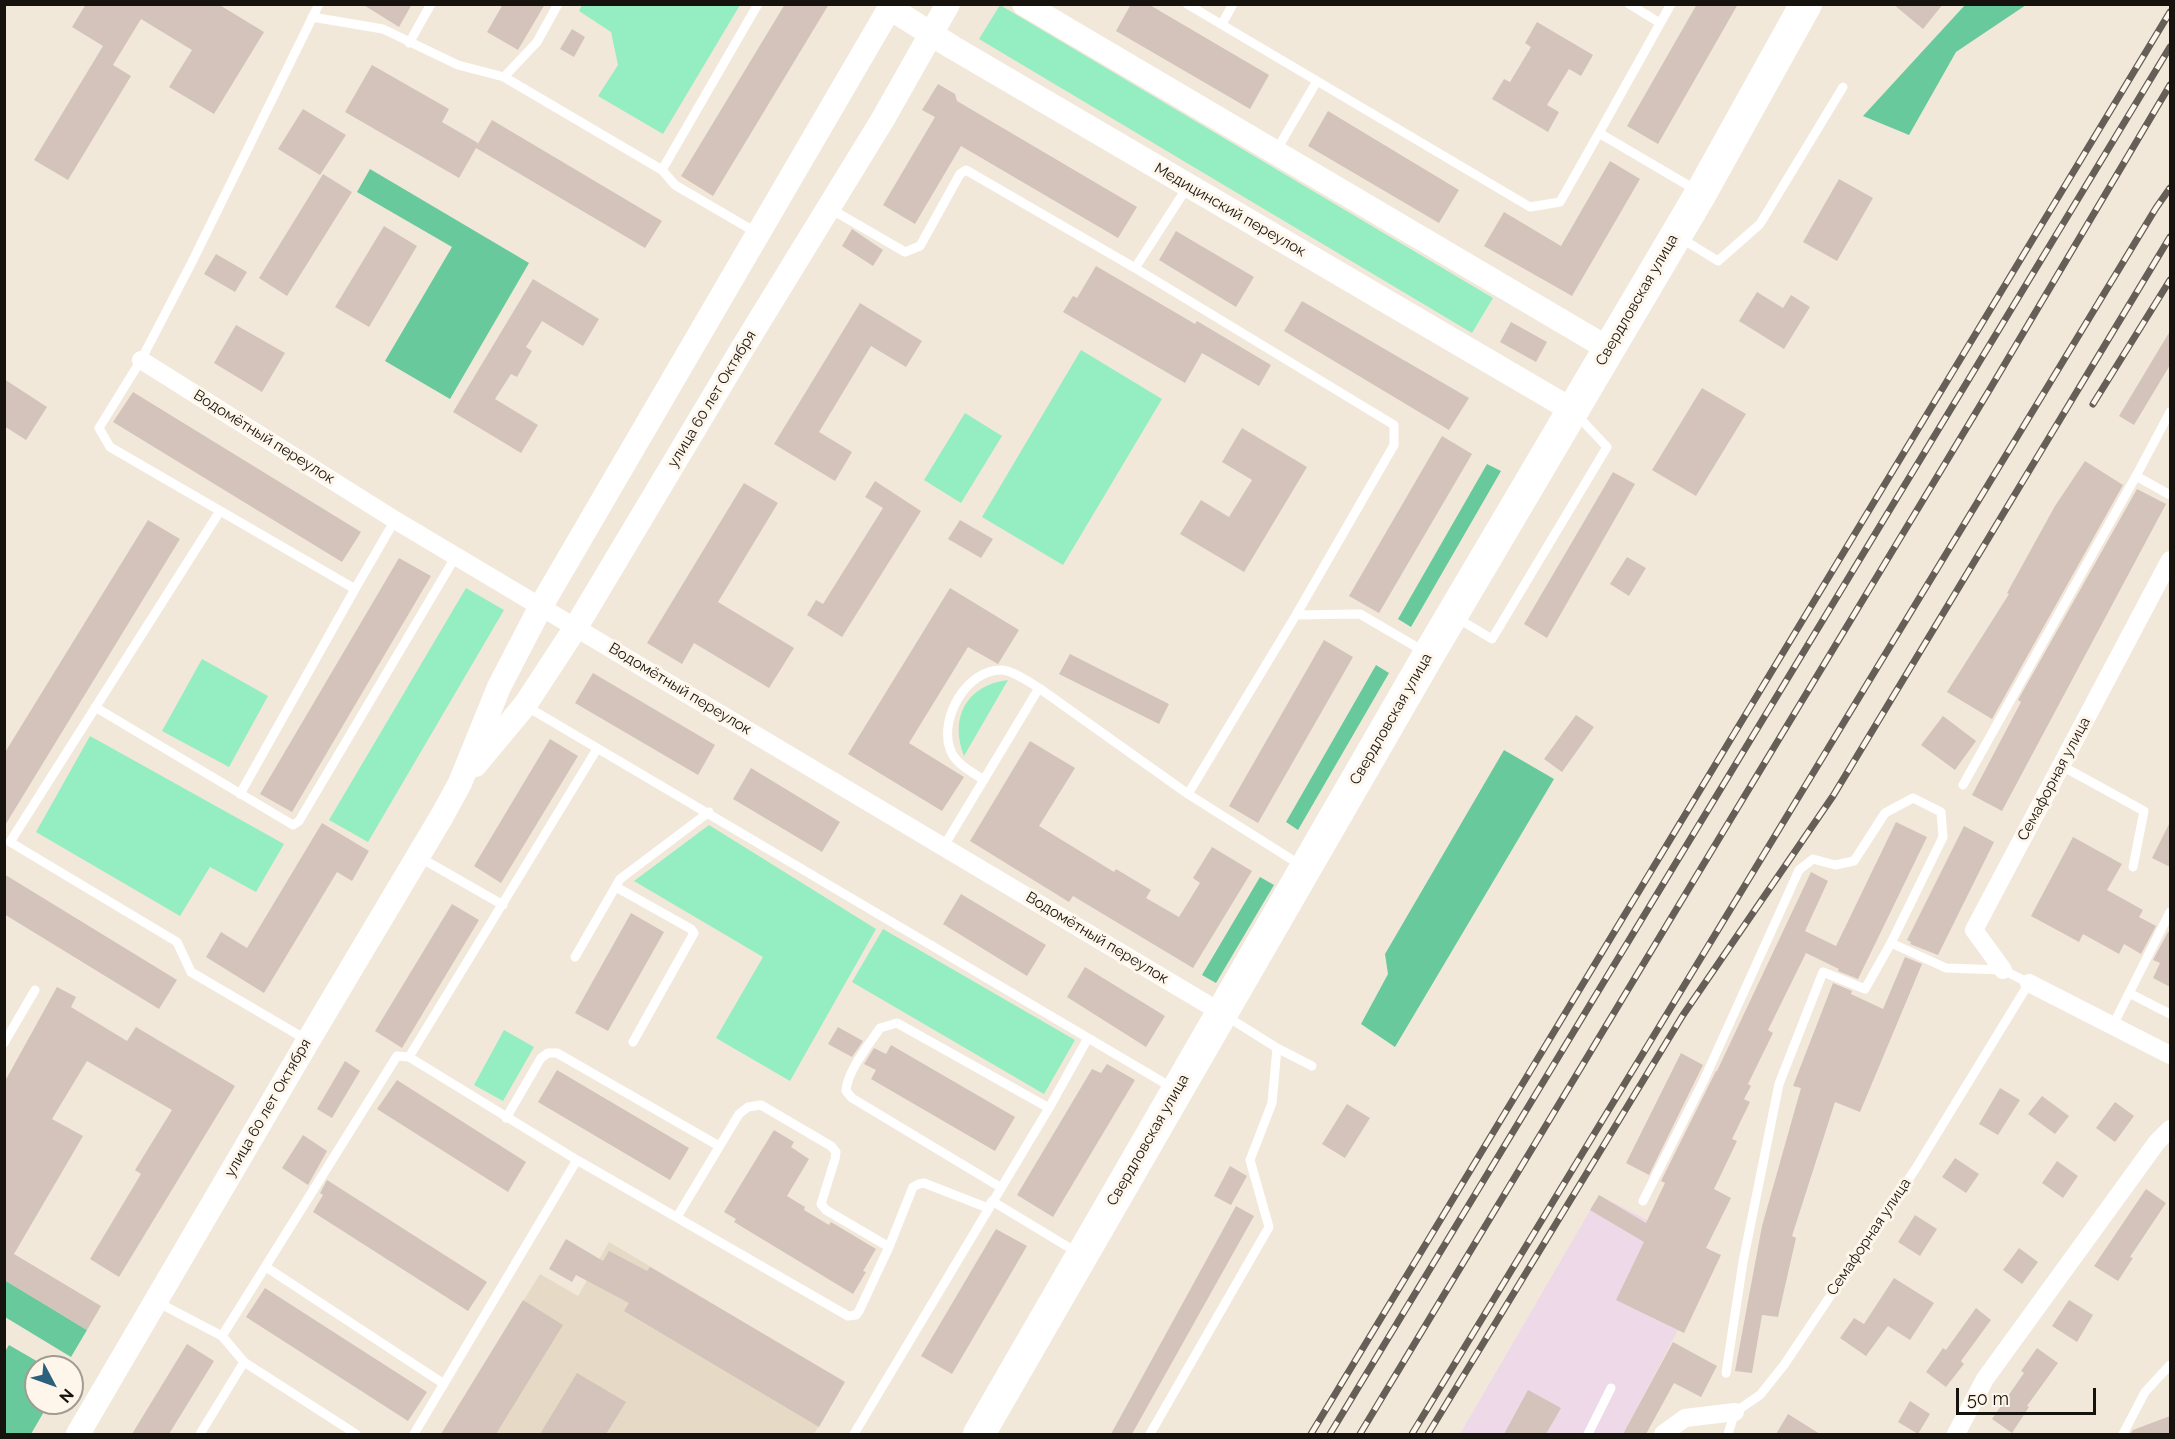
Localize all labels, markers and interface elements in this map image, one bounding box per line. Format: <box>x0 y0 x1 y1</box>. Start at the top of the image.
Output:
street label: Медицинский переулок <box>1151 159 1309 261</box>
street label: Свердловская улица <box>1592 231 1682 369</box>
street label: улица 60 лет Октября <box>664 327 760 471</box>
street label: Водомётный переулок <box>190 386 338 488</box>
street label: Водомётный переулок <box>605 639 755 739</box>
street label: Свердловская улица <box>1346 650 1436 788</box>
street label: Семафорная улица <box>2014 714 2094 844</box>
street label: Водомётный переулок <box>1022 888 1172 988</box>
street label: улица 60 лет Октября <box>221 1036 315 1180</box>
street label: Свердловская улица <box>1103 1071 1193 1209</box>
street label: Семафорная улица <box>1823 1175 1915 1299</box>
north arrow <box>24 1355 84 1415</box>
scale bar <box>1959 1376 2098 1414</box>
text: N <box>55 1385 78 1407</box>
text: 50 m <box>1967 1388 2009 1409</box>

